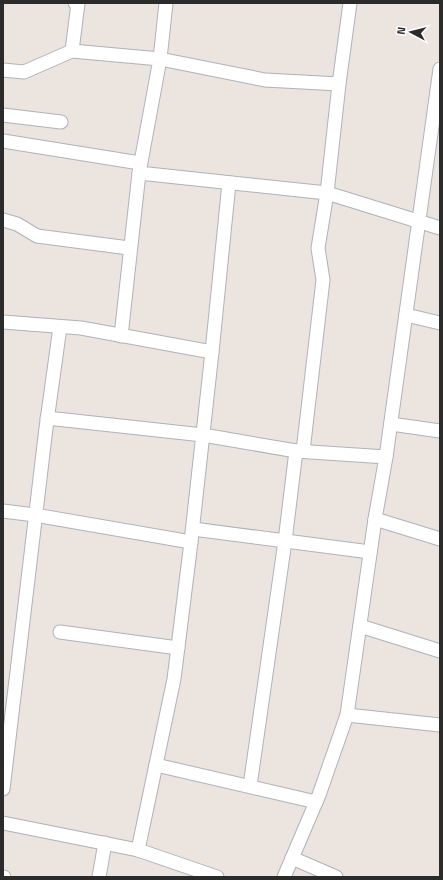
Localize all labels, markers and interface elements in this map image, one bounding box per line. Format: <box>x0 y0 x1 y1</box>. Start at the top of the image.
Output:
north arrow <box>391 12 431 52</box>
text: N <box>393 26 409 36</box>

